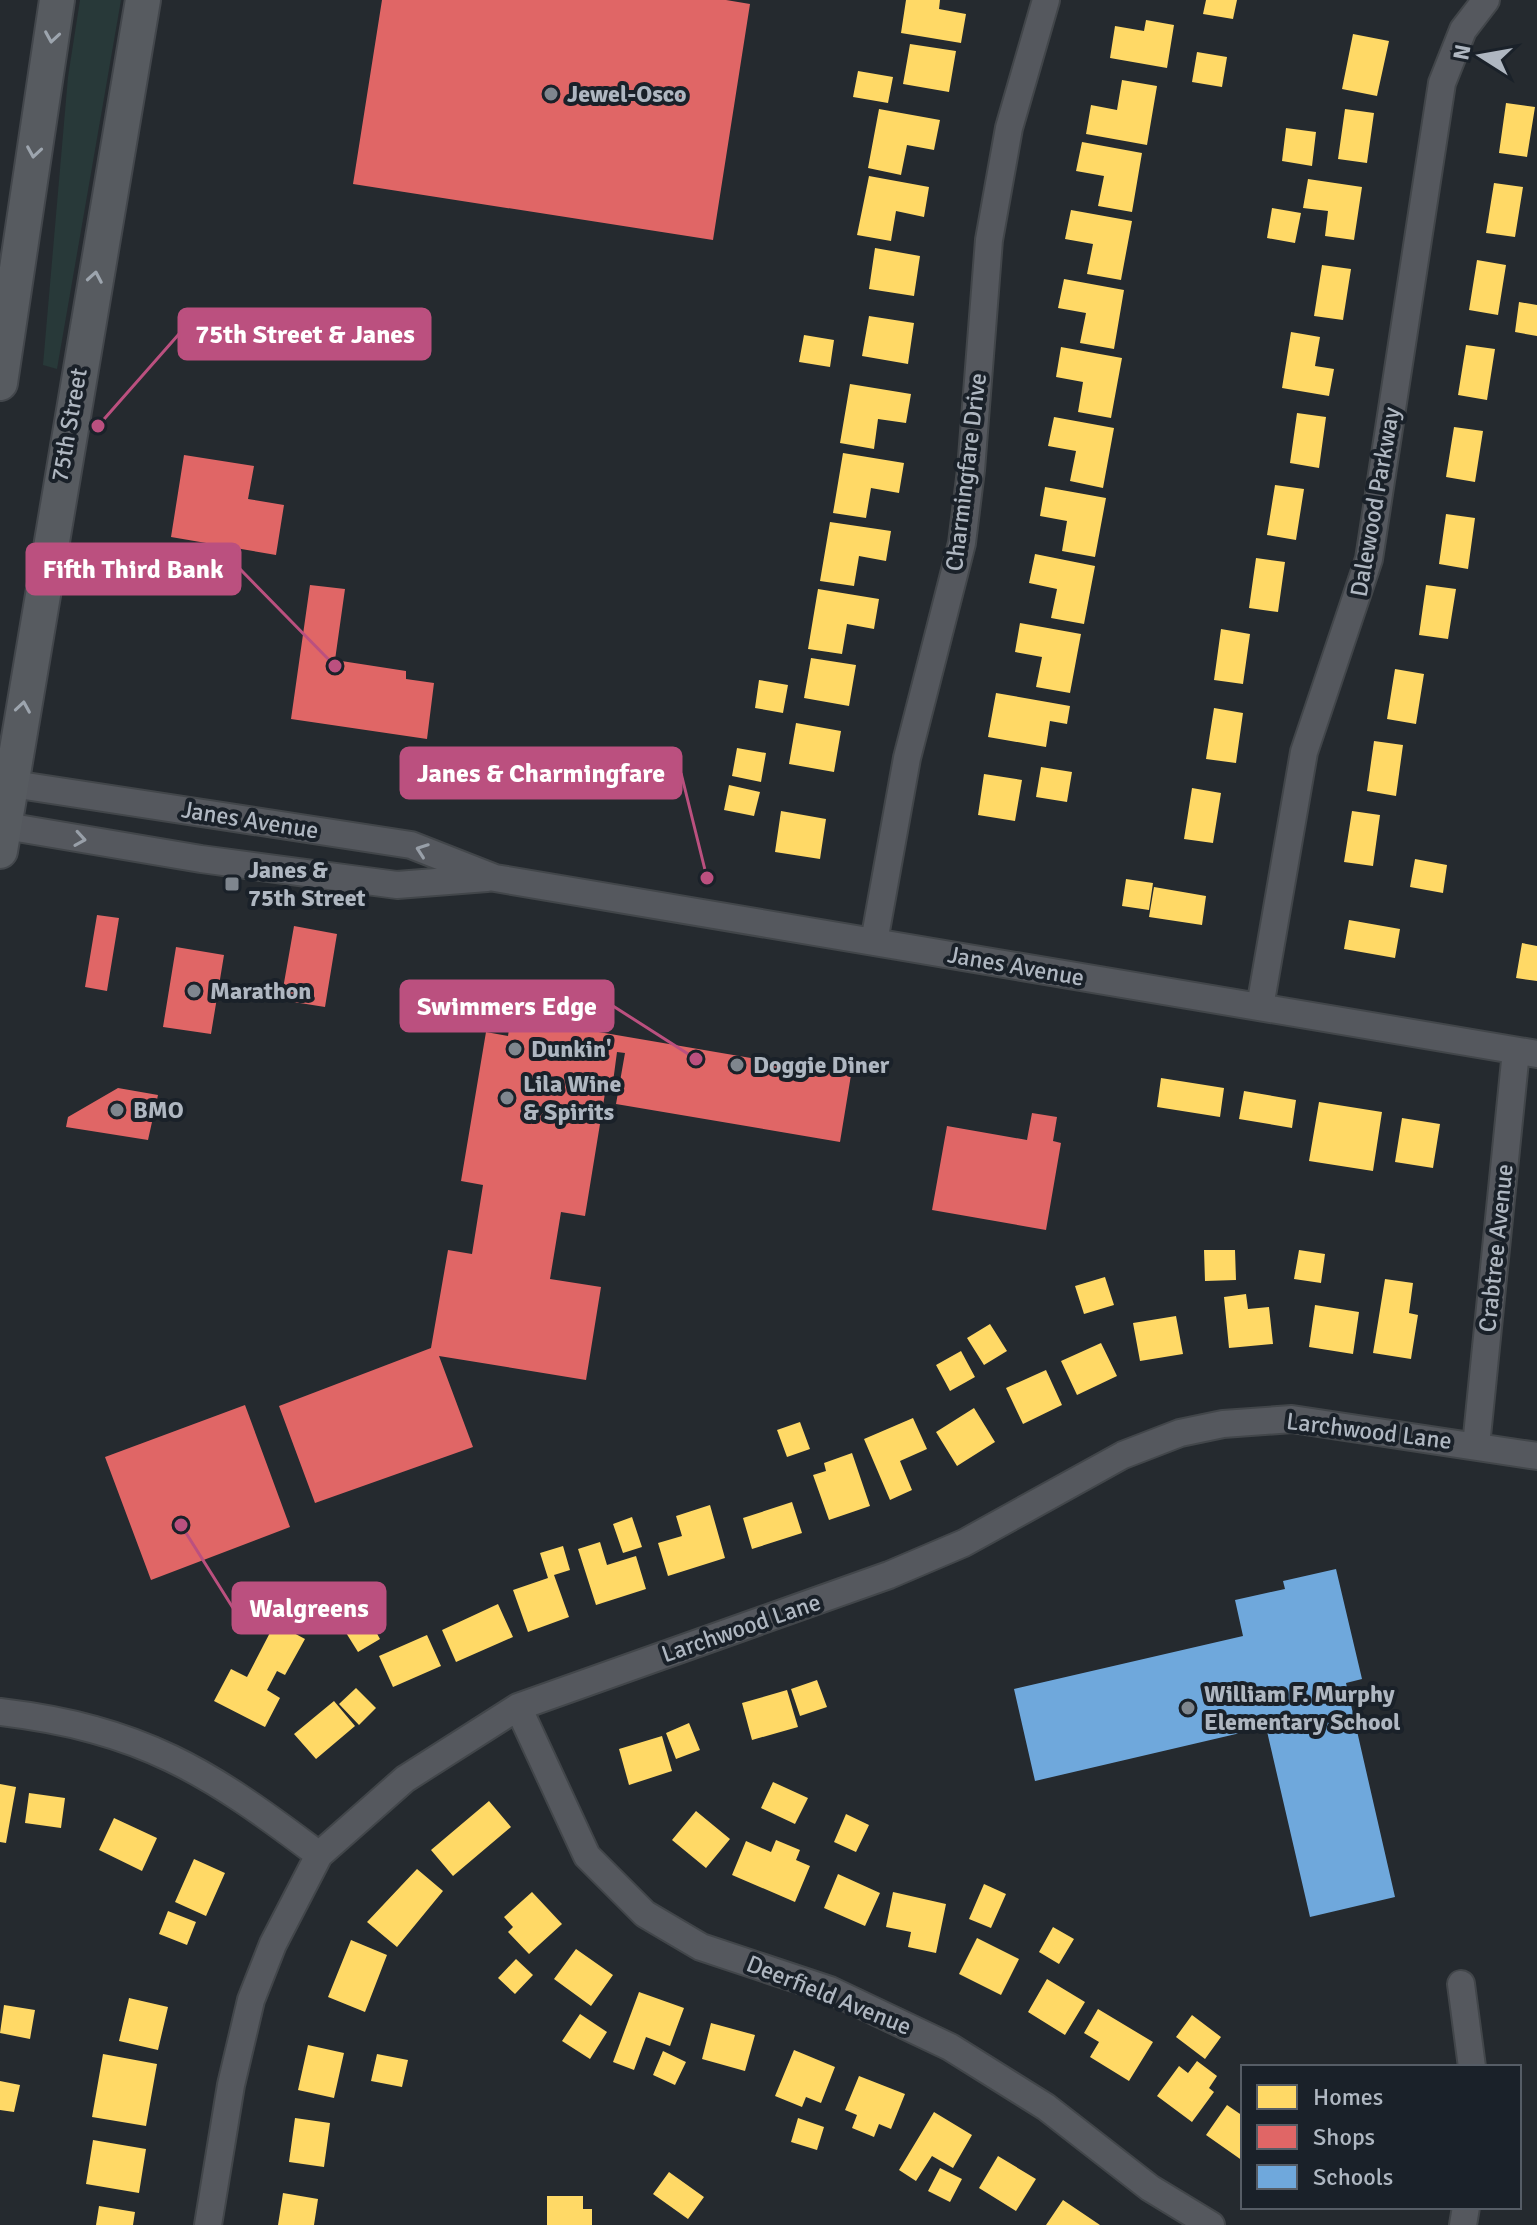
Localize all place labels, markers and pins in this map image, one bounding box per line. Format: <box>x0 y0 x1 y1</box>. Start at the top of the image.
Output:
place label: Jewel-Osco <box>567 79 687 109</box>
marker: Jewel-Osco <box>542 85 560 103</box>
callout: 75th Street & Janes <box>179 309 430 359</box>
callout: Fifth Third Bank <box>27 544 240 594</box>
callout: Janes & Charmingfare <box>401 748 681 798</box>
place label: Janes & 75th Street <box>248 855 366 913</box>
marker: Janes & 75th Street <box>223 875 241 893</box>
place label: Marathon <box>210 976 311 1006</box>
callout: Swimmers Edge <box>401 981 613 1031</box>
marker: Marathon <box>185 982 203 1000</box>
place label: Dunkin' <box>531 1034 612 1064</box>
marker: Dunkin' <box>506 1040 524 1058</box>
place label: Doggie Diner <box>753 1050 890 1080</box>
marker: Doggie Diner <box>728 1056 746 1074</box>
place label: Lila Wine & Spirits <box>523 1069 621 1127</box>
marker: Lila Wine & Spirits <box>498 1089 516 1107</box>
place label: BMO <box>133 1095 184 1125</box>
marker: BMO <box>108 1101 126 1119</box>
callout: Walgreens <box>233 1583 385 1633</box>
place label: William F. Murphy Elementary School <box>1204 1679 1401 1737</box>
marker: William F. Murphy Elementary School <box>1179 1699 1197 1717</box>

